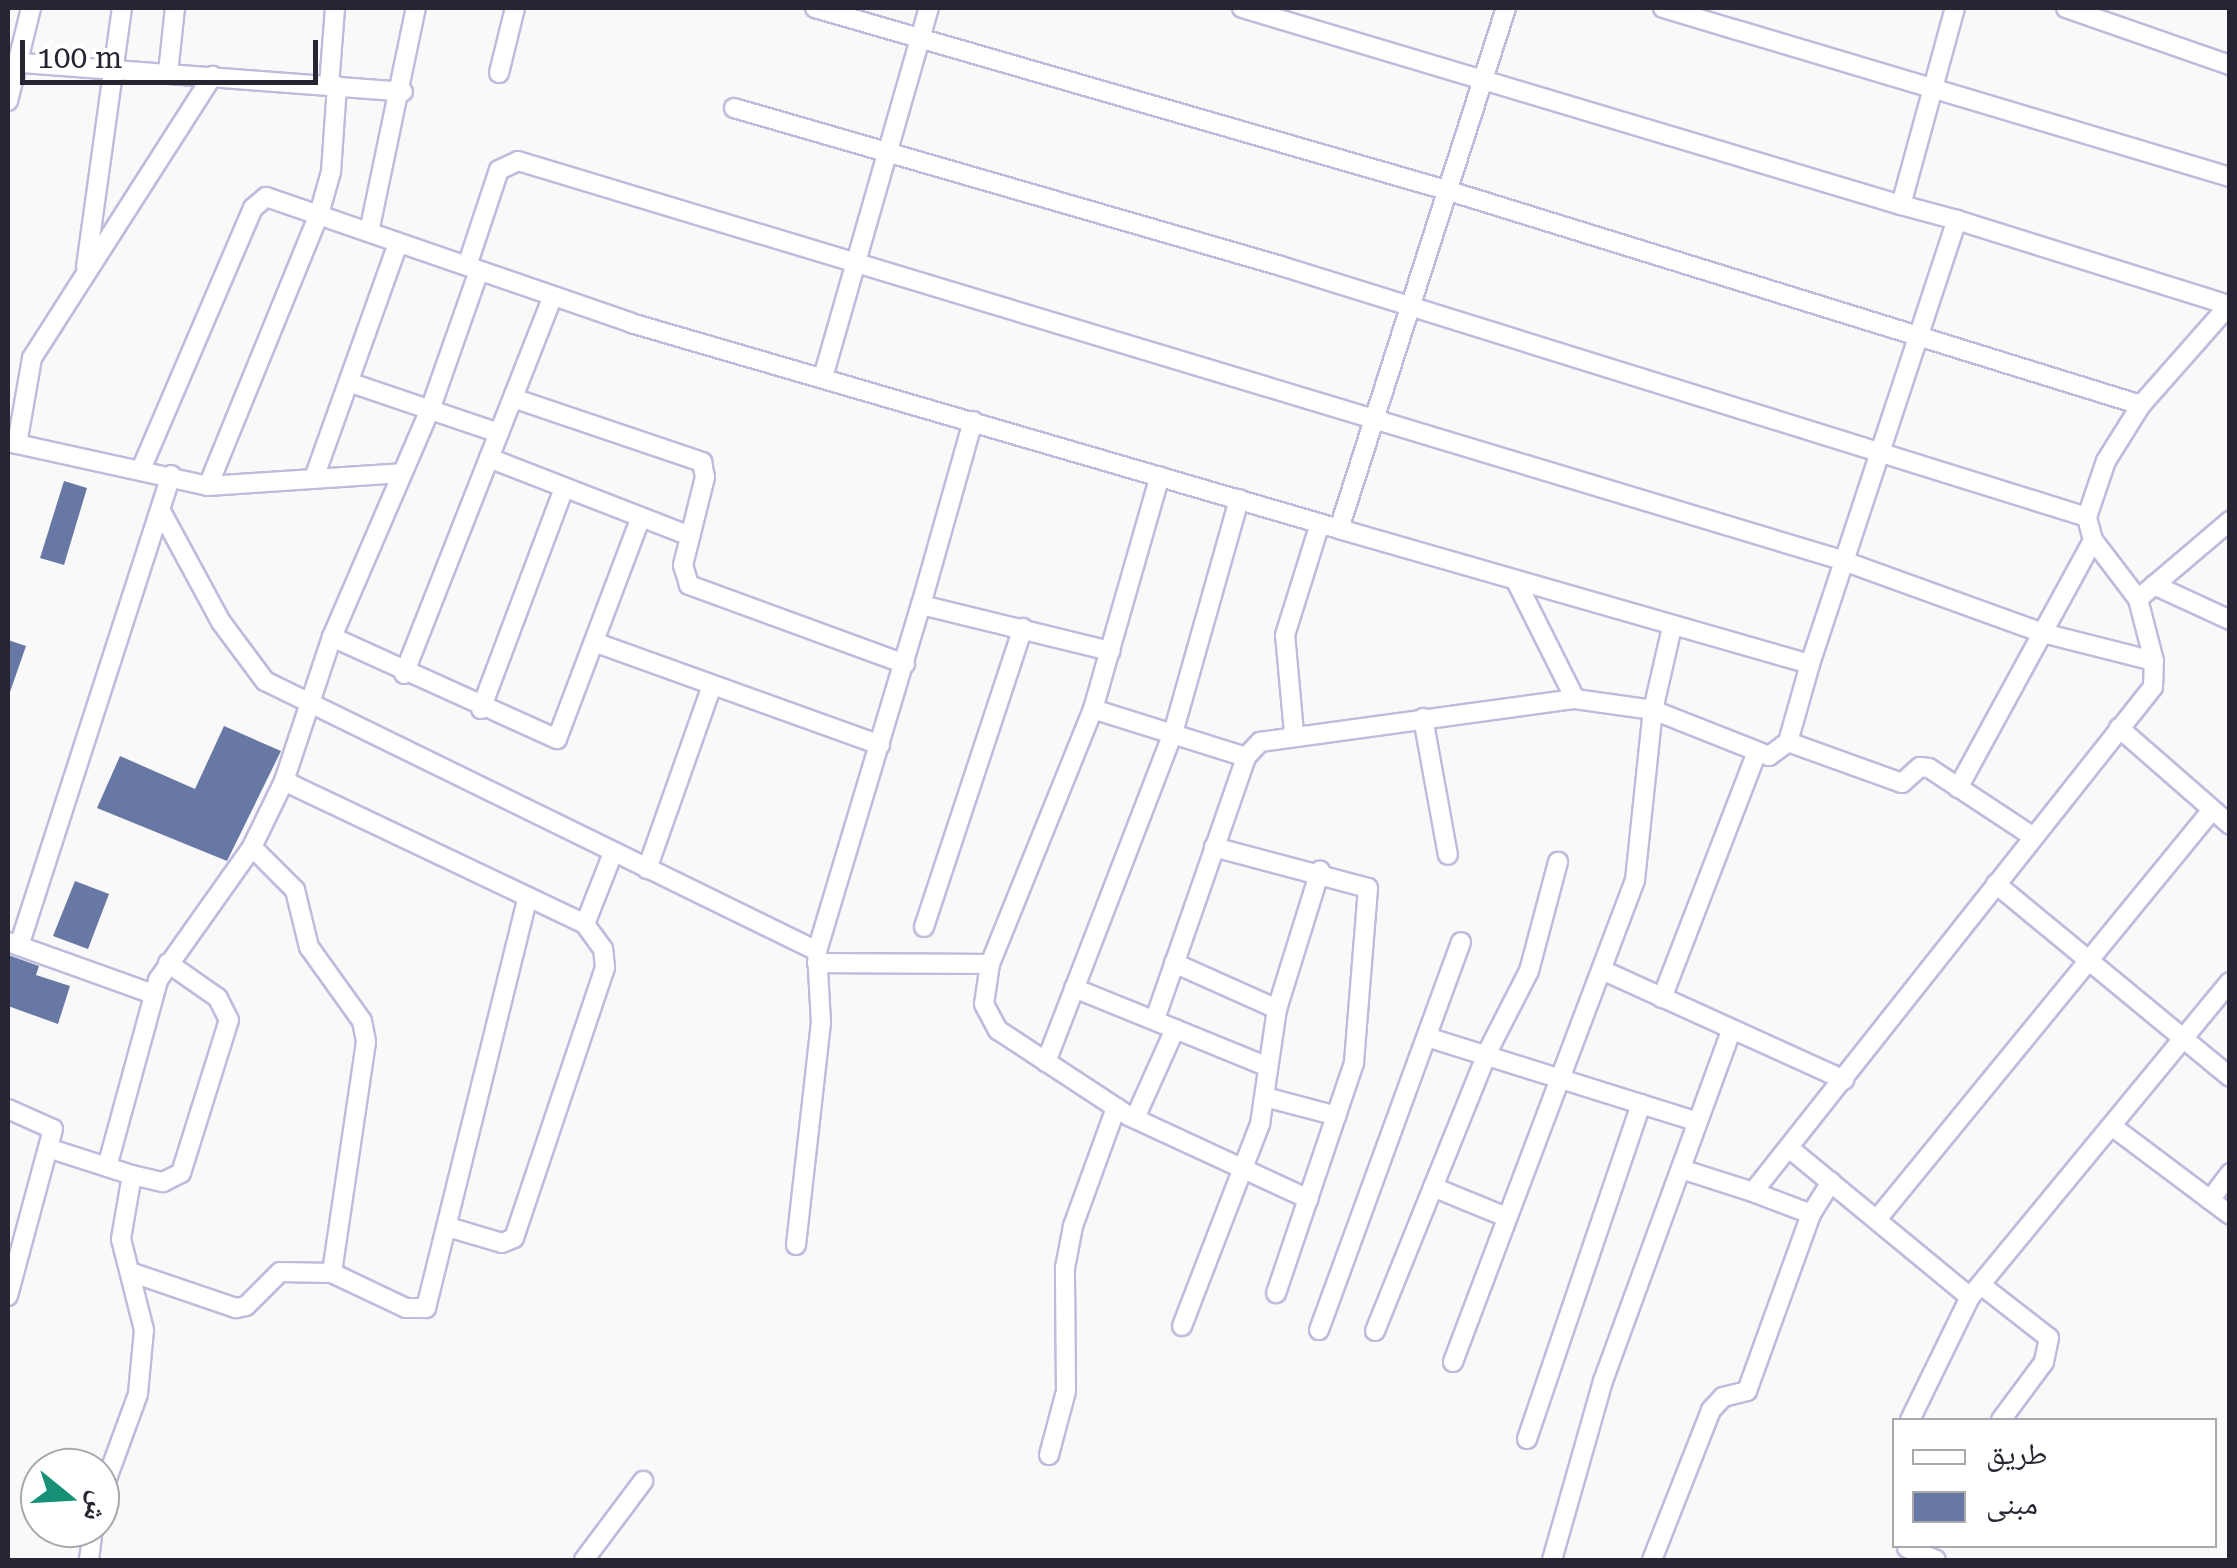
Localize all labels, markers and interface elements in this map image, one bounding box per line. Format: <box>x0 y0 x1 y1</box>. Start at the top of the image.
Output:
scale bar <box>25 20 322 82</box>
text: 100 m <box>37 40 122 75</box>
legend <box>1892 1418 2217 1548</box>
text: طريق <box>1986 1436 2047 1471</box>
north arrow <box>20 1448 120 1548</box>
text: مبنى <box>1986 1486 2038 1521</box>
text: ش <box>77 1488 117 1526</box>

